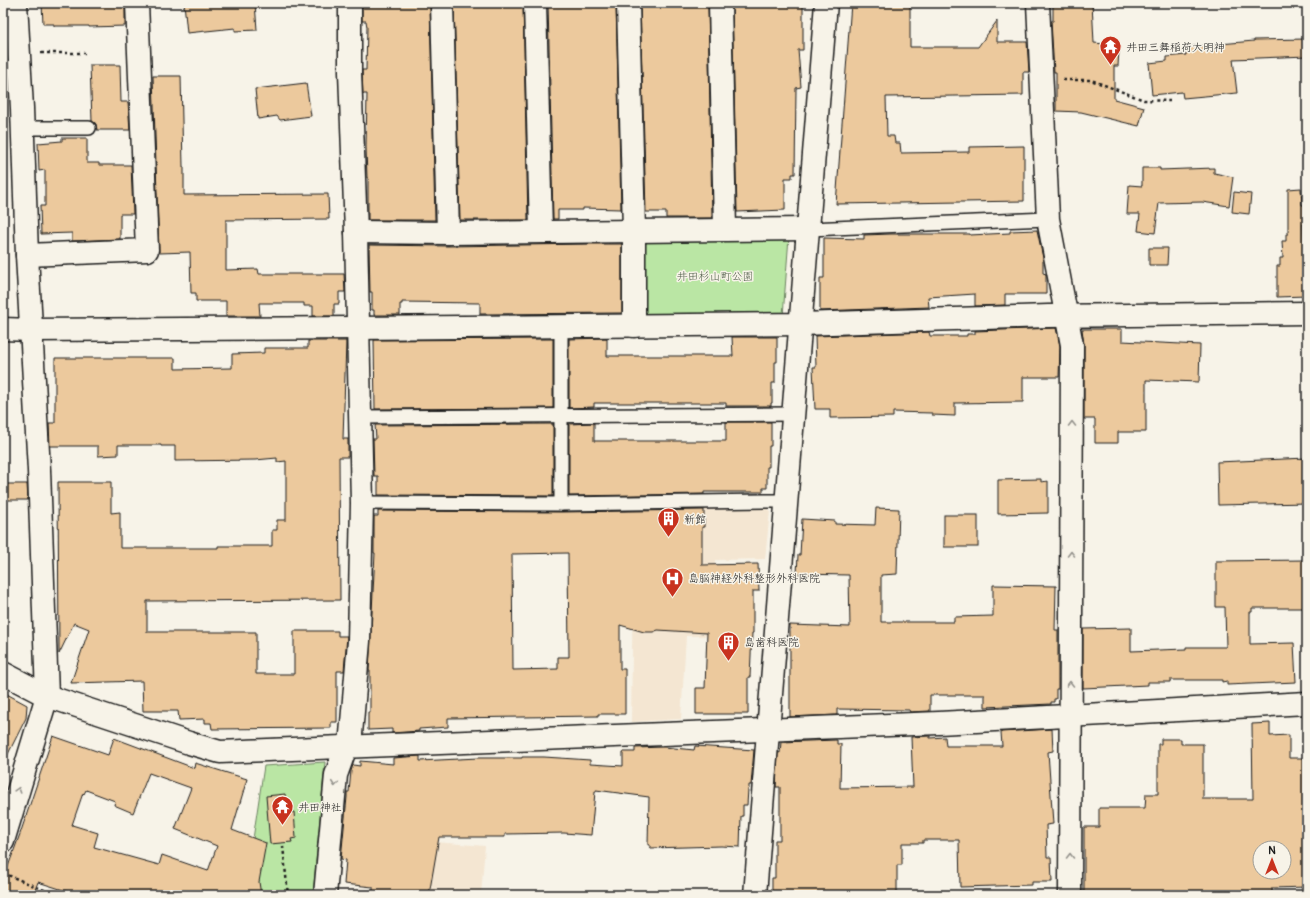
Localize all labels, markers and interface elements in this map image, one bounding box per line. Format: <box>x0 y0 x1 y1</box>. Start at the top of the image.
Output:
temple icon: 井田三舞稲荷大明神 <box>1097 34 1123 67</box>
place label: 井田三舞稲荷大明神 <box>1126 41 1225 54</box>
park label: 井田杉山町公園 <box>677 270 754 283</box>
one-way arrow <box>1068 421 1076 427</box>
building icon: 新館 <box>655 506 681 539</box>
place label: 新館 <box>684 513 706 526</box>
one-way arrow <box>1067 551 1075 557</box>
hospital icon: 島脳神経外科整形外科医院 <box>660 565 686 598</box>
place label: 島脳神経外科整形外科医院 <box>688 572 820 585</box>
building icon: 島歯科医院 <box>715 629 741 662</box>
place label: 島歯科医院 <box>744 636 799 649</box>
one-way arrow <box>1066 681 1074 687</box>
one-way arrow <box>331 781 340 787</box>
one-way arrow <box>13 787 22 794</box>
temple icon: 井田神社 <box>269 794 295 827</box>
place label: 井田神社 <box>298 801 342 814</box>
north arrow <box>1252 840 1292 880</box>
text: N <box>1268 844 1276 857</box>
one-way arrow <box>1066 853 1074 859</box>

